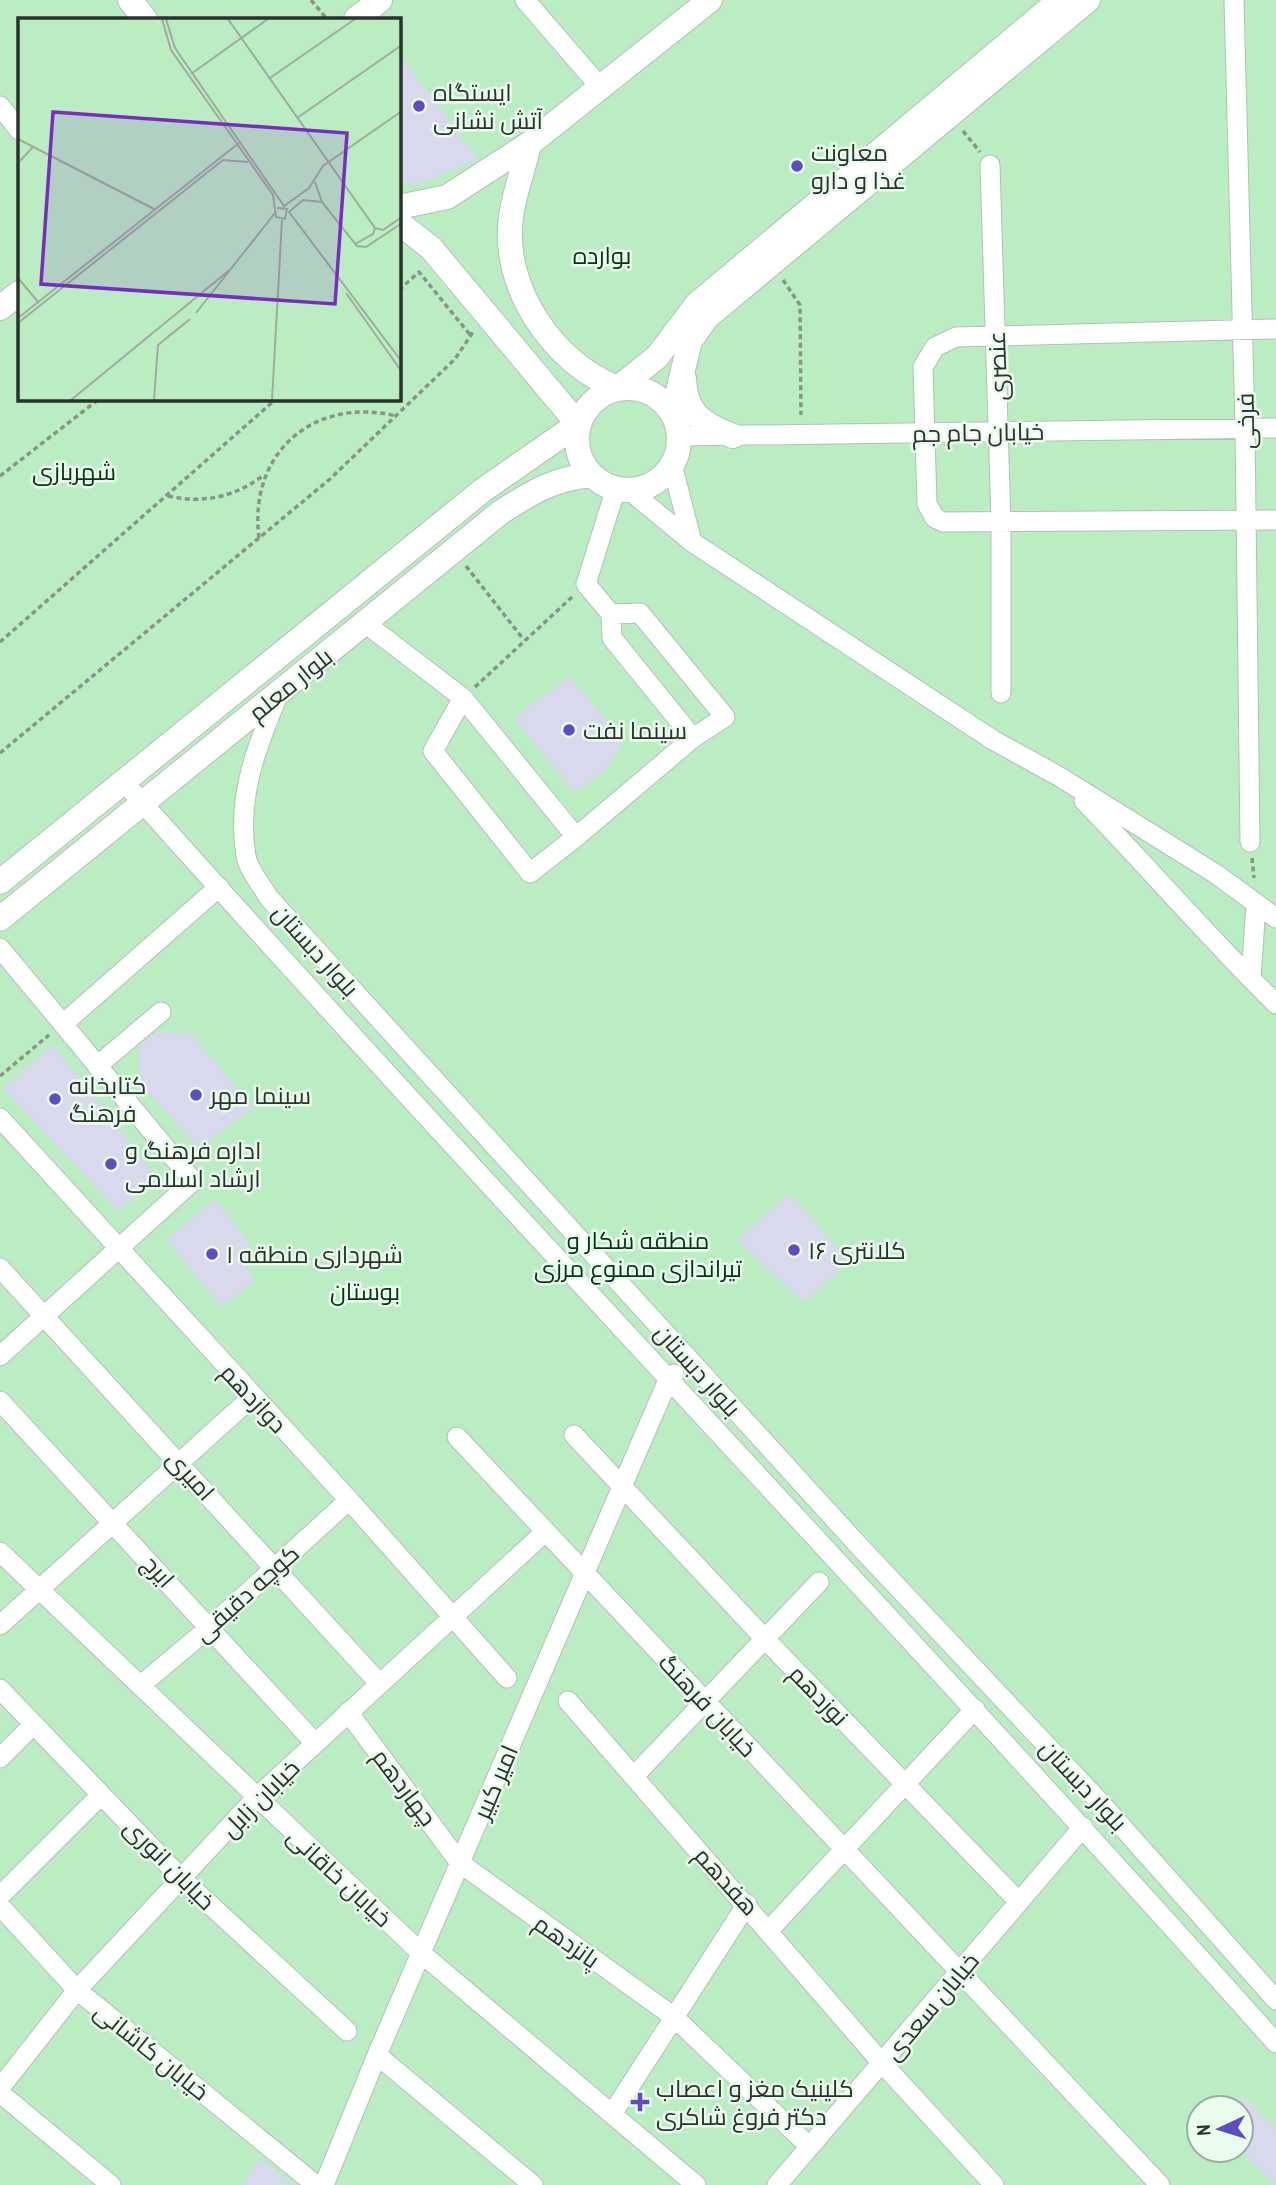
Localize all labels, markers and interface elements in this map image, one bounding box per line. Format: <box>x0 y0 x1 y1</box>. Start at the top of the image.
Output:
inset map <box>18 18 401 401</box>
place label: ایستگاه آتش نشانی <box>433 76 544 136</box>
marker: ایستگاه آتش نشانی <box>411 98 427 114</box>
place label: معاونت غذا و دارو <box>811 136 906 196</box>
marker: معاونت غذا و دارو <box>789 158 805 174</box>
park label: بوارده <box>573 239 631 271</box>
street label: عنصری <box>980 331 1014 401</box>
street label: فرخی <box>1229 393 1261 449</box>
street label: خیابان جام جم <box>912 415 1045 450</box>
park label: شهربازی <box>32 455 116 487</box>
street label: بلوار معلم <box>241 640 339 729</box>
place label: سینما نفت <box>583 714 687 746</box>
marker: سینما نفت <box>561 722 577 738</box>
street label: بلوار دبستان <box>266 897 366 1003</box>
place label: کتابخانه فرهنگ <box>69 1069 146 1129</box>
place label: سینما مهر <box>208 1079 311 1111</box>
marker: سینما مهر <box>188 1087 204 1103</box>
marker: کتابخانه فرهنگ <box>47 1091 63 1107</box>
place label: اداره فرهنگ و ارشاد اسلامی <box>125 1134 261 1194</box>
marker: اداره فرهنگ و ارشاد اسلامی <box>103 1156 119 1172</box>
park label: منطقه شکار و تیراندازی ممنوع مرزی <box>534 1224 742 1285</box>
place label: کلانتری ۱۶ <box>808 1234 906 1266</box>
place label: شهرداری منطقه ۱ <box>226 1238 403 1270</box>
marker: کلانتری ۱۶ <box>786 1242 802 1258</box>
marker: شهرداری منطقه ۱ <box>204 1246 220 1262</box>
park label: بوستان <box>330 1275 400 1307</box>
street label: بلوار دبستان <box>648 1317 748 1423</box>
street label: دوازدهم <box>213 1356 294 1440</box>
street label: امیری <box>160 1443 222 1507</box>
street label: کوچه دقیقی <box>187 1537 306 1650</box>
street label: ایرج <box>135 1548 182 1595</box>
street label: خیابان فرهنگ <box>652 1647 764 1763</box>
street label: نوزدهم <box>781 1658 856 1733</box>
street label: بلوار دبستان <box>1033 1732 1135 1838</box>
street label: امیر کبیر <box>464 1740 525 1826</box>
street label: چهاردهم <box>365 1742 445 1833</box>
street label: خیابان زابل <box>214 1752 306 1844</box>
street label: خیابان انوری <box>117 1811 223 1917</box>
street label: خیابان خاقانی <box>281 1820 399 1934</box>
street label: هفدهم <box>687 1840 766 1923</box>
street label: پانزدهم <box>527 1907 607 1976</box>
street label: خیابان سعدی <box>876 1945 986 2067</box>
street label: خیابان کاشانی <box>88 1995 216 2107</box>
place label: کلینیک مغز و اعصاب دکتر فروغ شاکری <box>656 2072 854 2133</box>
marker: کلینیک مغز و اعصاب دکتر فروغ شاکری <box>630 2092 650 2112</box>
north arrow <box>1185 2094 1255 2164</box>
text: N <box>1190 2124 1216 2137</box>

